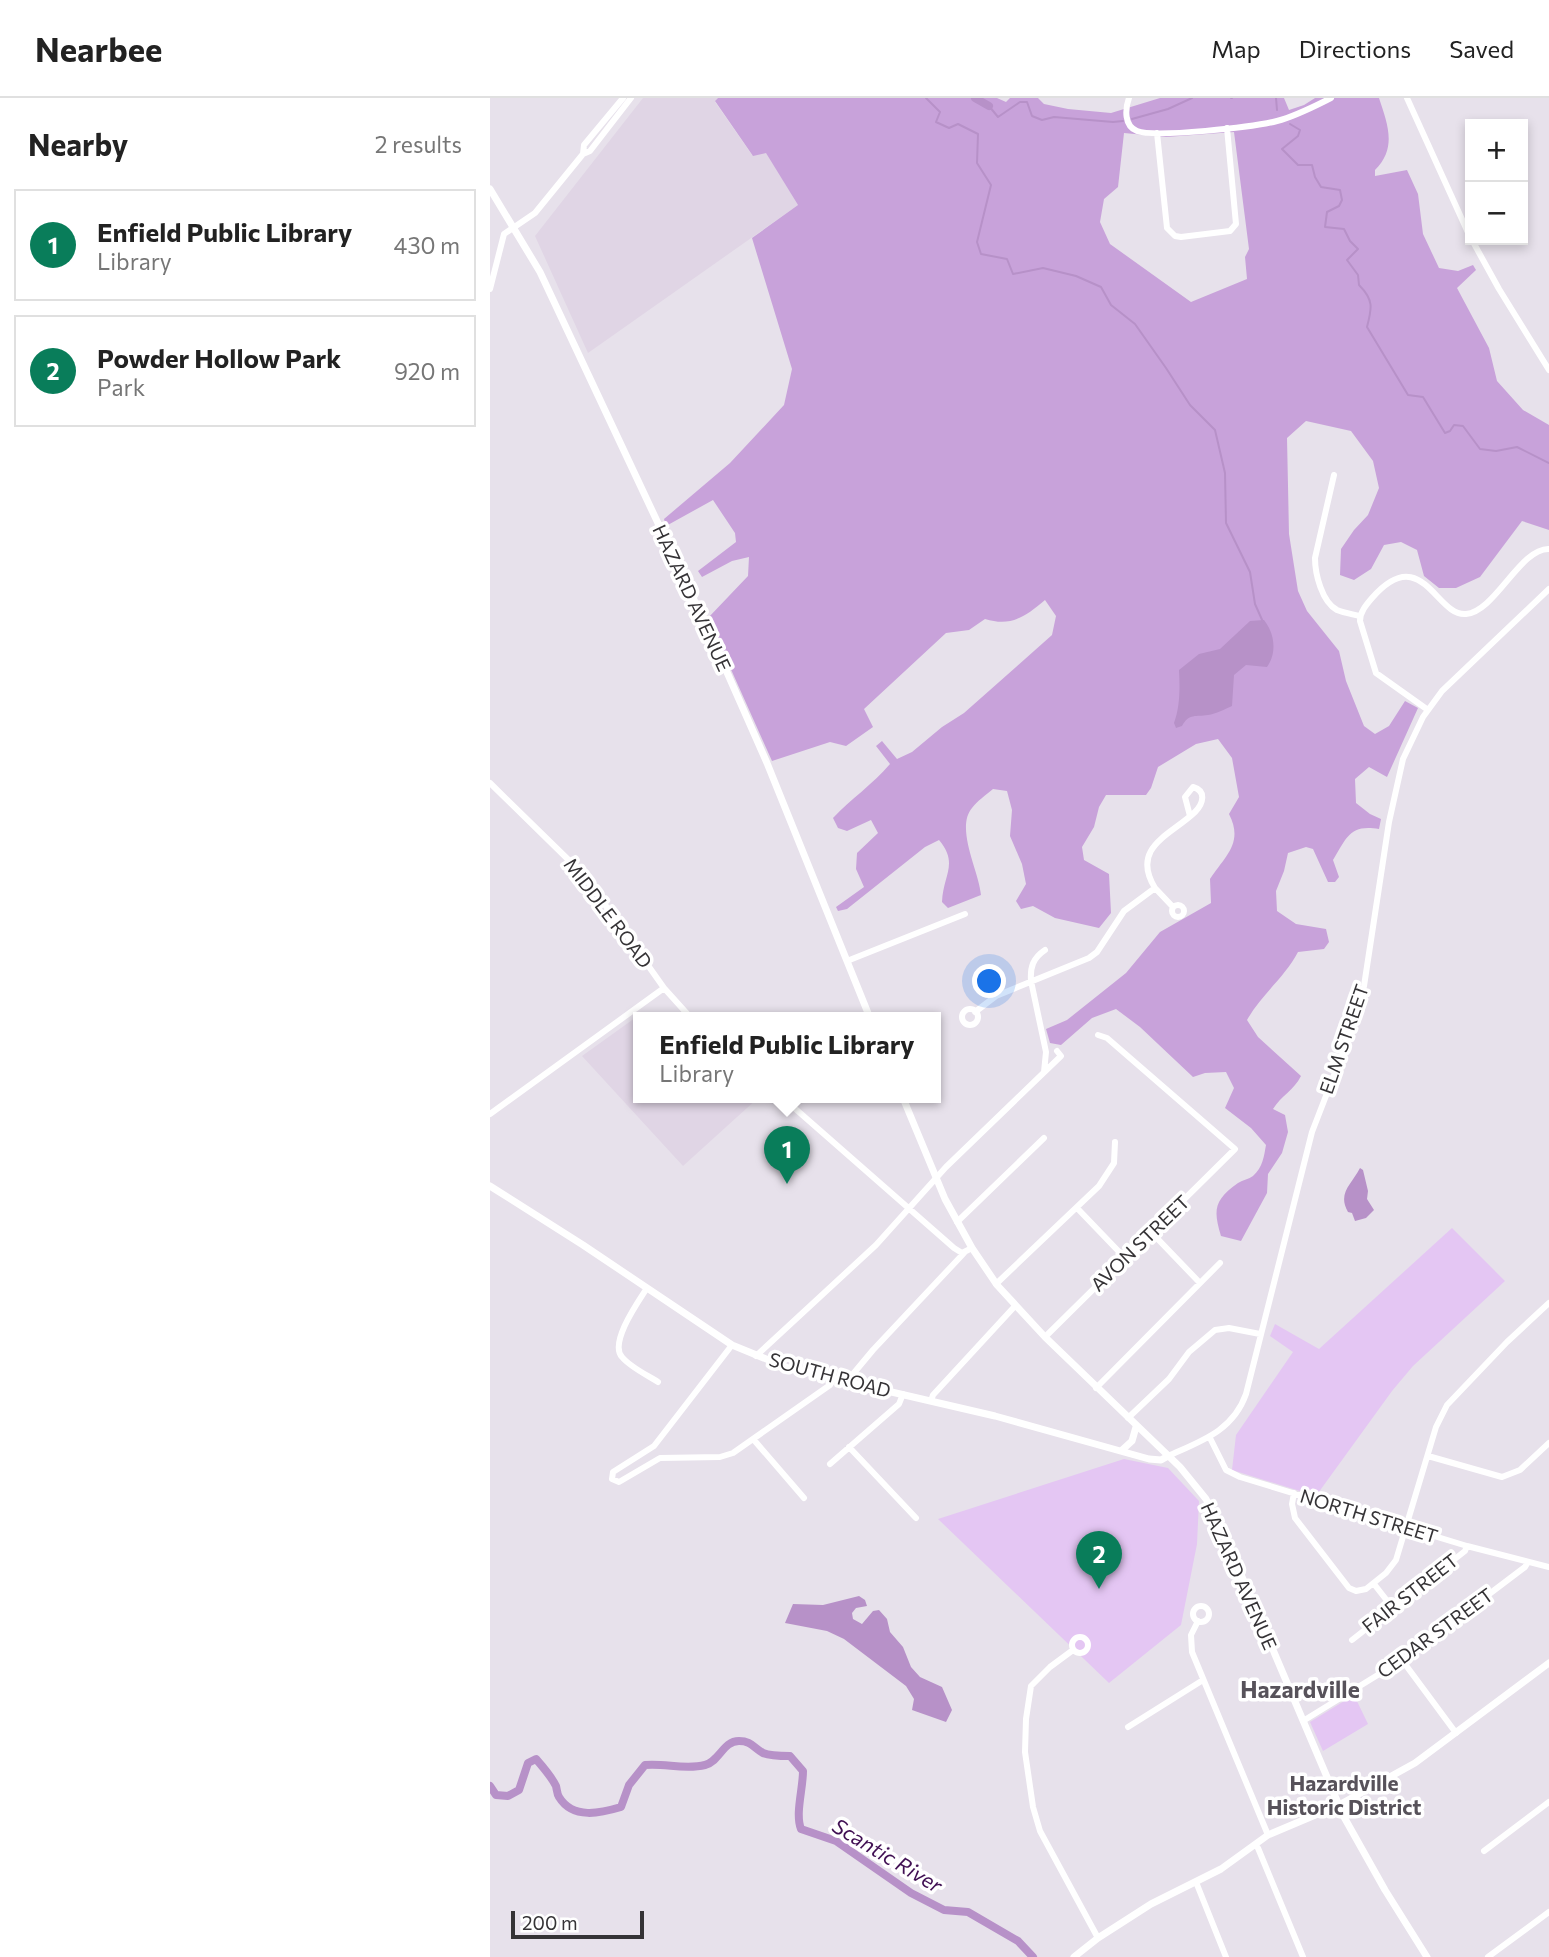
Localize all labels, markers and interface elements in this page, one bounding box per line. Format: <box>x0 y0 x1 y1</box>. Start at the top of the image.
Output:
text: Nearbee <box>35 28 162 69</box>
text: Map <box>1211 34 1261 63</box>
text: Directions <box>1299 34 1411 63</box>
text: Saved <box>1449 34 1514 63</box>
map controls <box>1465 119 1528 245</box>
button: + <box>1465 119 1528 182</box>
text: Nearby <box>28 125 128 162</box>
text: 2 results <box>375 130 462 158</box>
button: − <box>1465 182 1528 245</box>
text: Enfield Public Library <box>97 216 352 247</box>
text: 1 <box>48 231 58 259</box>
text: 430 m <box>394 231 460 259</box>
text: Library <box>97 247 172 275</box>
text: Powder Hollow Park <box>97 342 341 373</box>
text: 2 <box>46 357 60 385</box>
text: 920 m <box>394 357 460 385</box>
text: Park <box>97 373 145 401</box>
street label: HAZARD AVENUE <box>648 521 737 675</box>
street label: MIDDLE ROAD <box>560 853 657 972</box>
your location <box>972 964 1006 998</box>
street label: ELM STREET <box>1314 981 1373 1097</box>
popup <box>633 1012 941 1103</box>
text: Enfield Public Library <box>659 1028 915 1059</box>
text: Library <box>659 1059 734 1087</box>
pin: 1 <box>764 1126 810 1184</box>
street label: AVON STREET <box>1085 1190 1194 1296</box>
street label: SOUTH ROAD <box>767 1347 894 1402</box>
street label: NORTH STREET <box>1297 1484 1441 1547</box>
street label: HAZARD AVENUE <box>1197 1498 1282 1653</box>
pin: 2 <box>1076 1531 1122 1589</box>
street label: FAIR STREET <box>1357 1548 1462 1637</box>
street label: CEDAR STREET <box>1372 1583 1497 1682</box>
district label: Hazardville <box>1240 1675 1360 1703</box>
district label: Hazardville Historic District <box>1267 1770 1421 1819</box>
water label: Scantic River <box>828 1812 948 1898</box>
scale bar <box>511 1908 644 1940</box>
text: 200 m <box>522 1911 578 1934</box>

